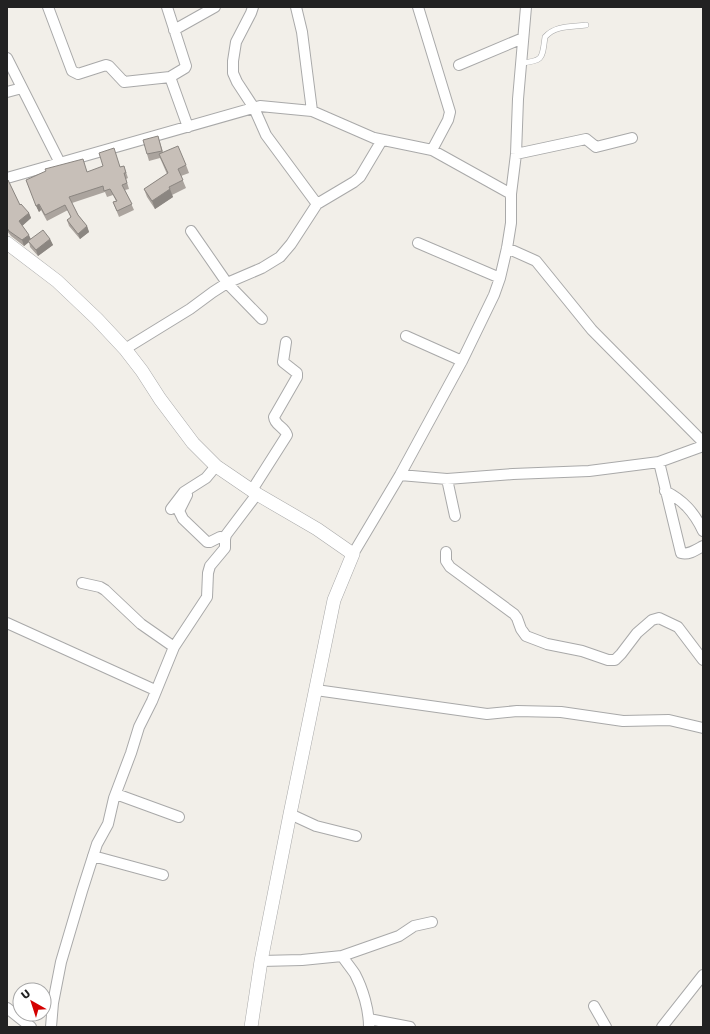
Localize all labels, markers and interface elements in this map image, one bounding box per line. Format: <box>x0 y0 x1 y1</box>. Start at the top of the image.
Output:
north arrow <box>12 982 52 1022</box>
text: U <box>18 986 33 1001</box>

